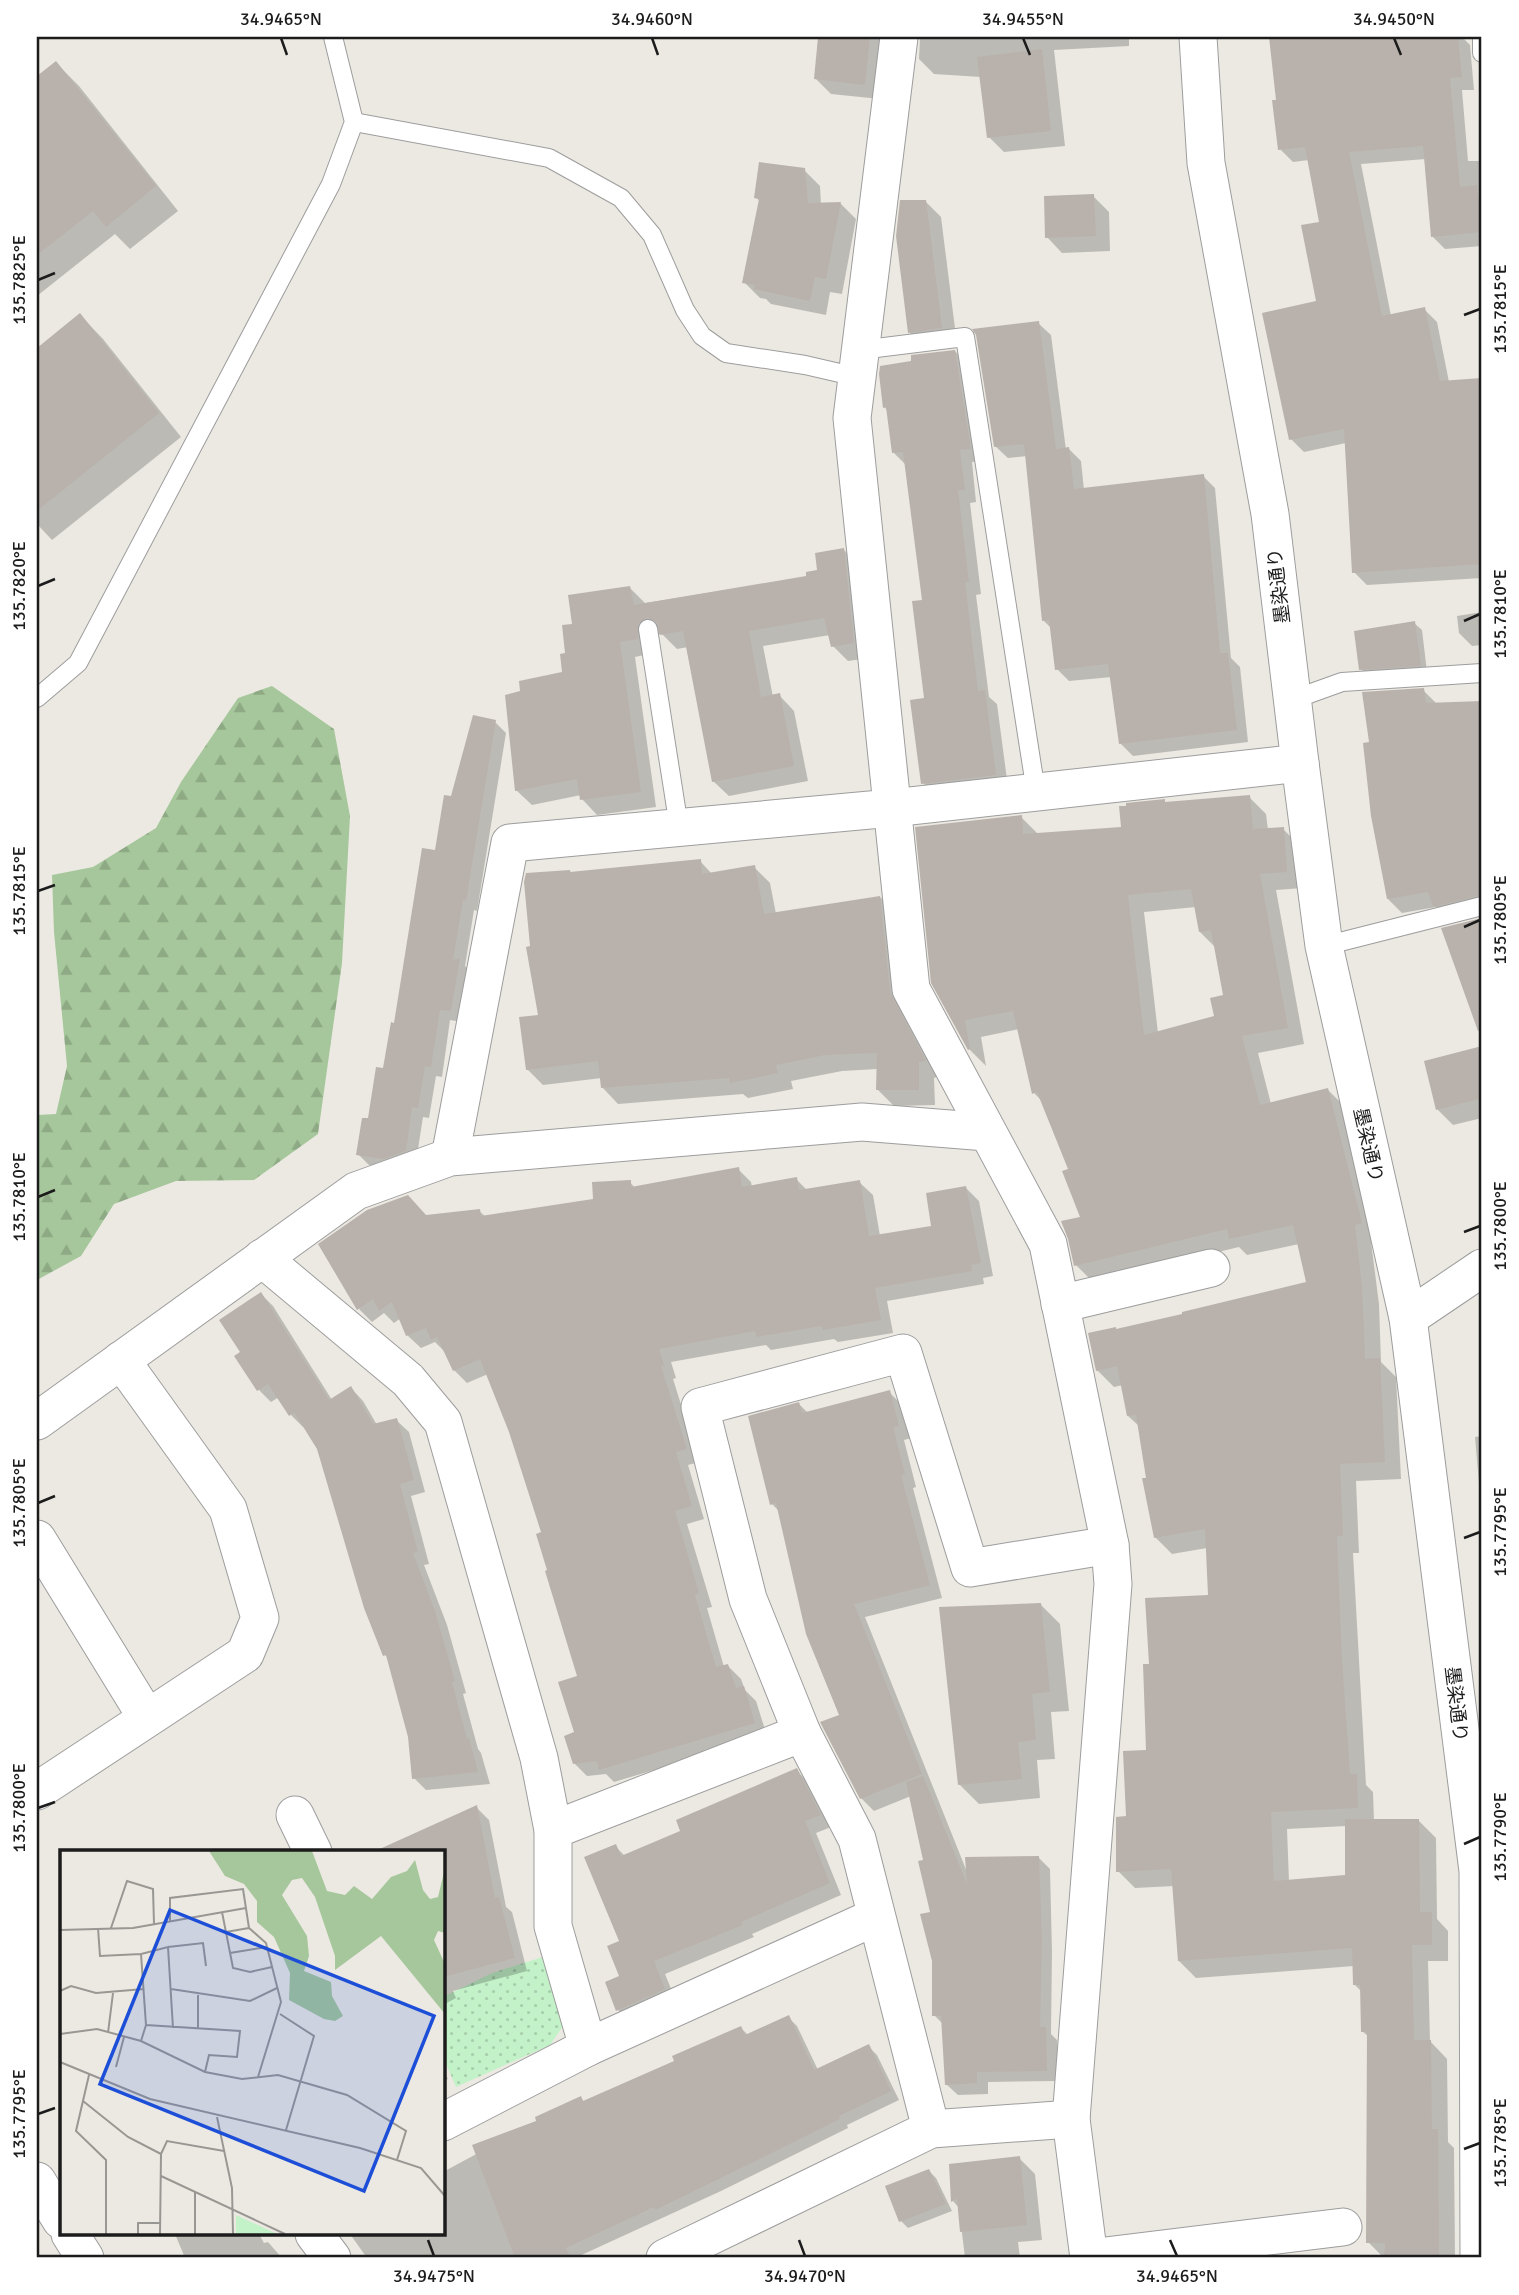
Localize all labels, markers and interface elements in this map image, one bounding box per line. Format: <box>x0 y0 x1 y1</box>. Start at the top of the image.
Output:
text: 34.9465°N <box>240 8 322 30</box>
text: 34.9460°N <box>611 8 693 30</box>
text: 34.9455°N <box>982 8 1064 30</box>
text: 34.9450°N <box>1353 8 1435 30</box>
text: 135.7825°E <box>8 235 30 325</box>
text: 135.7815°E <box>1489 264 1511 354</box>
text: 135.7820°E <box>8 541 30 631</box>
street label: 墨染通り <box>1262 547 1296 625</box>
text: 135.7810°E <box>1489 569 1511 659</box>
text: 135.7815°E <box>8 846 30 936</box>
text: 135.7805°E <box>1489 875 1511 965</box>
street label: 墨染通り <box>1348 1105 1388 1185</box>
text: 135.7810°E <box>8 1152 30 1242</box>
text: 135.7800°E <box>1489 1181 1511 1271</box>
text: 135.7805°E <box>8 1458 30 1548</box>
text: 135.7795°E <box>1489 1487 1511 1577</box>
street label: 墨染通り <box>1439 1665 1473 1743</box>
text: 135.7800°E <box>8 1763 30 1853</box>
text: 135.7790°E <box>1489 1792 1511 1882</box>
inset map <box>60 1850 444 2236</box>
text: 135.7795°E <box>8 2069 30 2159</box>
text: 135.7785°E <box>1489 2098 1511 2188</box>
text: 34.9475°N <box>393 2265 475 2287</box>
text: 34.9470°N <box>764 2265 846 2287</box>
text: 34.9465°N <box>1136 2265 1218 2287</box>

